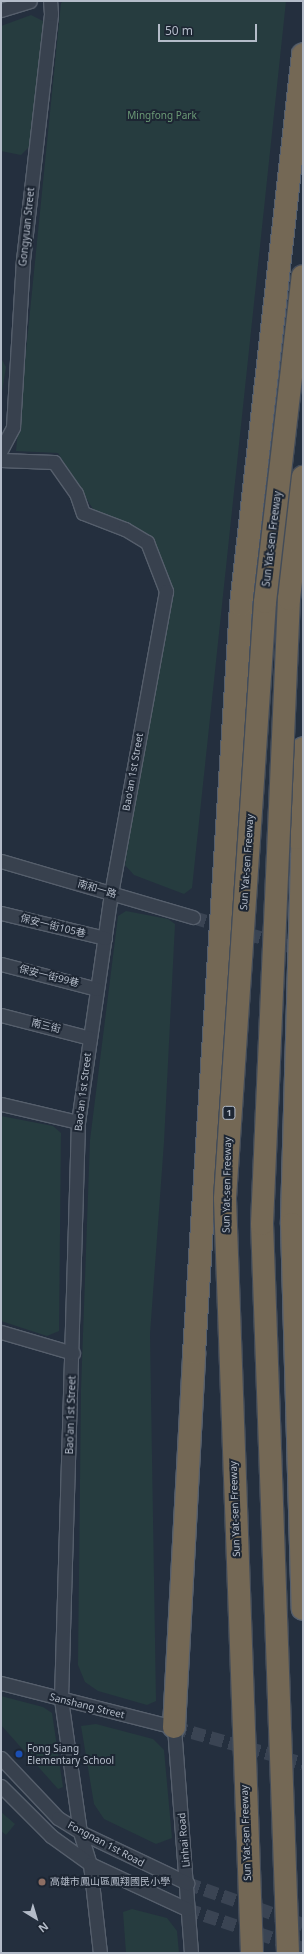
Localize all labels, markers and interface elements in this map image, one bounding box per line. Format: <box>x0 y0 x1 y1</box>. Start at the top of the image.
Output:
scale bar <box>160 16 259 42</box>
text: 50 m <box>165 22 193 39</box>
park label: Mingfong Park <box>127 110 197 122</box>
street label: Gongyuan Street <box>17 187 37 267</box>
street label: Sun Yat-sen Freeway <box>260 491 284 587</box>
street label: Bao'an 1st Street <box>120 732 146 812</box>
street label: Sun Yat-sen Freeway <box>238 814 256 910</box>
street label: 南和一路 <box>76 878 118 900</box>
street label: 保安一街105巷 <box>19 912 87 940</box>
street label: 保安一街99巷 <box>18 963 80 989</box>
street label: 南三街 <box>30 1017 62 1035</box>
street label: Bao'an 1st Street <box>72 1052 94 1132</box>
road number: 1 <box>222 1106 236 1120</box>
street label: Sun Yat-sen Freeway <box>220 1137 234 1233</box>
street label: Bao'an 1st Street <box>64 1375 78 1455</box>
street label: Sun Yat-sen Freeway <box>227 1461 243 1557</box>
street label: Sanshang Street <box>48 1691 126 1721</box>
place label: Fong Siang Elementary School <box>27 1742 114 1766</box>
marker: Fong Siang Elementary School <box>14 1749 24 1759</box>
street label: Sun Yat-sen Freeway <box>238 1785 254 1881</box>
street label: Linhai Road <box>176 1812 192 1868</box>
street label: Fongnan 1st Road <box>66 1819 146 1869</box>
place label: 高雄市鳳山區鳳翔國民小學 <box>50 1876 170 1888</box>
marker: 高雄市鳳山區鳳翔國民小學 <box>37 1877 47 1887</box>
north arrow <box>16 1898 56 1938</box>
text: N <box>36 1919 52 1937</box>

